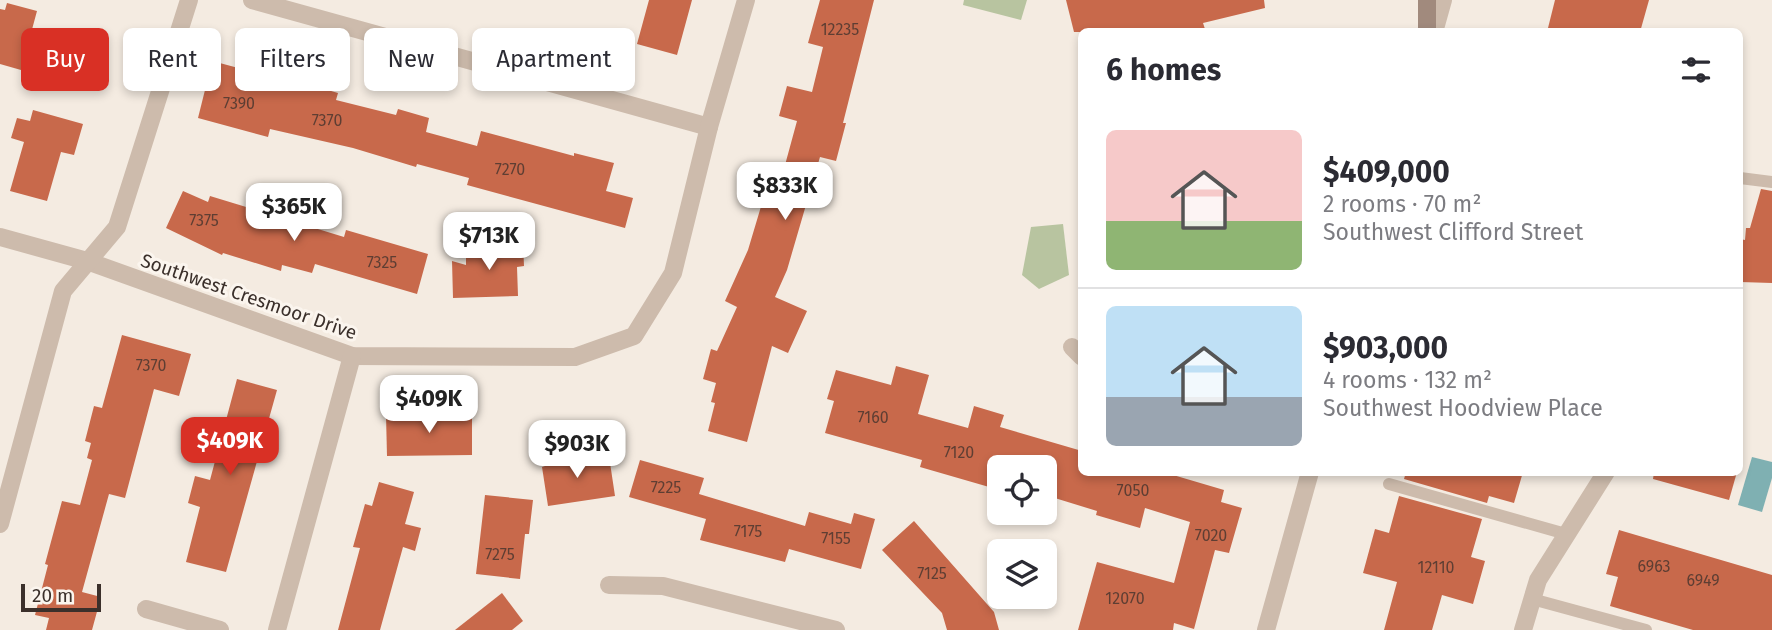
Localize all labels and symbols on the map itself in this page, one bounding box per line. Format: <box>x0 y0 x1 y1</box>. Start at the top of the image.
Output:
house number: 12235 <box>821 20 859 39</box>
house number: 7390 <box>223 94 255 113</box>
house number: 7370 <box>312 111 342 130</box>
house number: 7270 <box>495 160 525 179</box>
pin: $833K <box>736 162 834 222</box>
pin: $365K <box>245 184 343 243</box>
house number: 7375 <box>189 211 219 230</box>
pin: $713K <box>440 212 538 272</box>
street label: Southwest Cresmoor Drive <box>138 249 360 344</box>
house number: 7325 <box>367 253 397 272</box>
house number: 7370 <box>136 356 166 375</box>
pin: $409K <box>380 376 478 435</box>
house number: 7160 <box>857 408 889 427</box>
pin: $409K <box>181 418 279 477</box>
pin: $903K <box>528 420 626 480</box>
house number: 7120 <box>944 443 974 462</box>
house number: 7225 <box>651 478 681 497</box>
house number: 7050 <box>1117 481 1149 500</box>
house number: 7175 <box>734 522 762 541</box>
house number: 7020 <box>1195 526 1227 545</box>
house number: 7155 <box>821 529 851 548</box>
house number: 7275 <box>485 545 515 564</box>
house number: 6963 <box>1637 557 1671 576</box>
house number: 12110 <box>1417 558 1455 577</box>
house number: 7125 <box>917 564 947 583</box>
house number: 6949 <box>1686 571 1720 590</box>
scale bar <box>21 581 102 613</box>
house number: 12070 <box>1105 589 1145 608</box>

